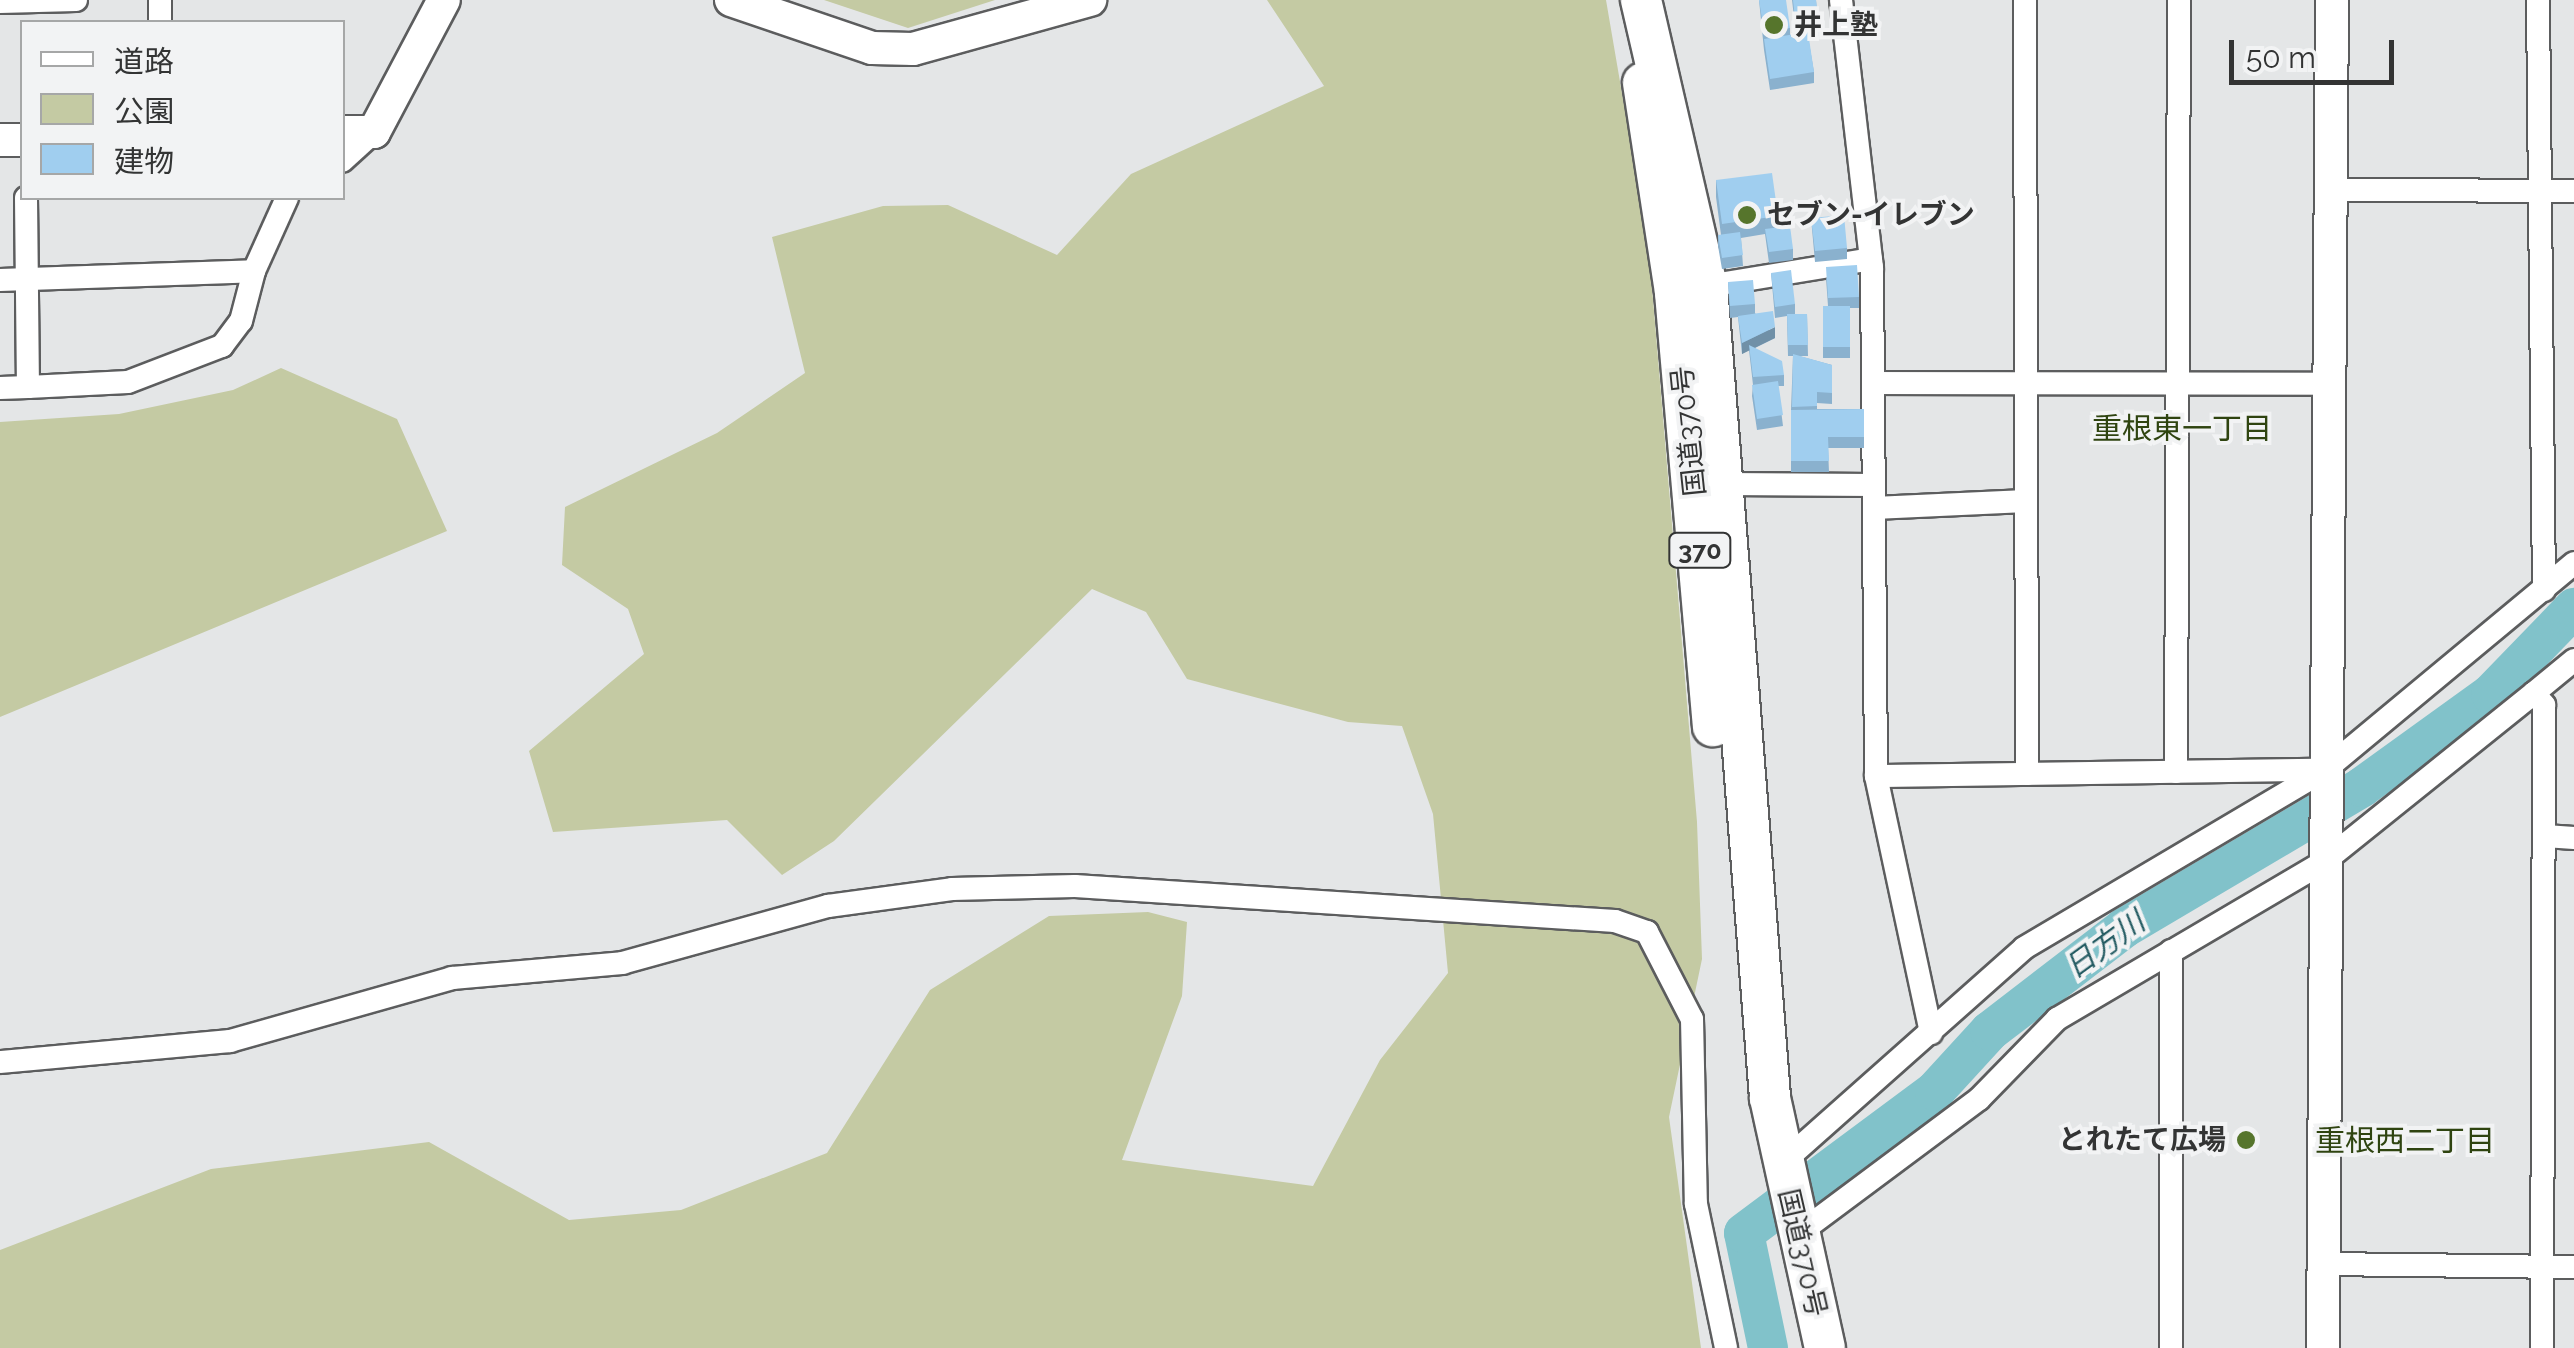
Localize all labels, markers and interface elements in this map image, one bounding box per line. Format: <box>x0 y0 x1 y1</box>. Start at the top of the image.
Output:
place label: 井上塾 <box>1794 8 1878 42</box>
marker: 井上塾 <box>1763 14 1785 36</box>
legend <box>20 20 345 200</box>
scale bar <box>2234 20 2399 82</box>
text: 50 m <box>2246 40 2316 75</box>
text: 道路 <box>114 44 174 79</box>
text: 公園 <box>114 94 174 129</box>
text: 建物 <box>114 144 174 179</box>
place label: セブン-イレブン <box>1767 198 1975 232</box>
marker: セブン-イレブン <box>1736 204 1758 226</box>
street label: 国道370号 <box>1665 364 1713 498</box>
district label: 重根東一丁目 <box>2092 411 2272 447</box>
road number: 370 <box>1668 530 1732 570</box>
water label: 日方川 <box>2058 904 2152 986</box>
place label: とれたて広場 <box>2058 1123 2226 1157</box>
district label: 重根西二丁目 <box>2315 1123 2495 1159</box>
marker: とれたて広場 <box>2235 1129 2257 1151</box>
street label: 国道370号 <box>1771 1185 1833 1321</box>

